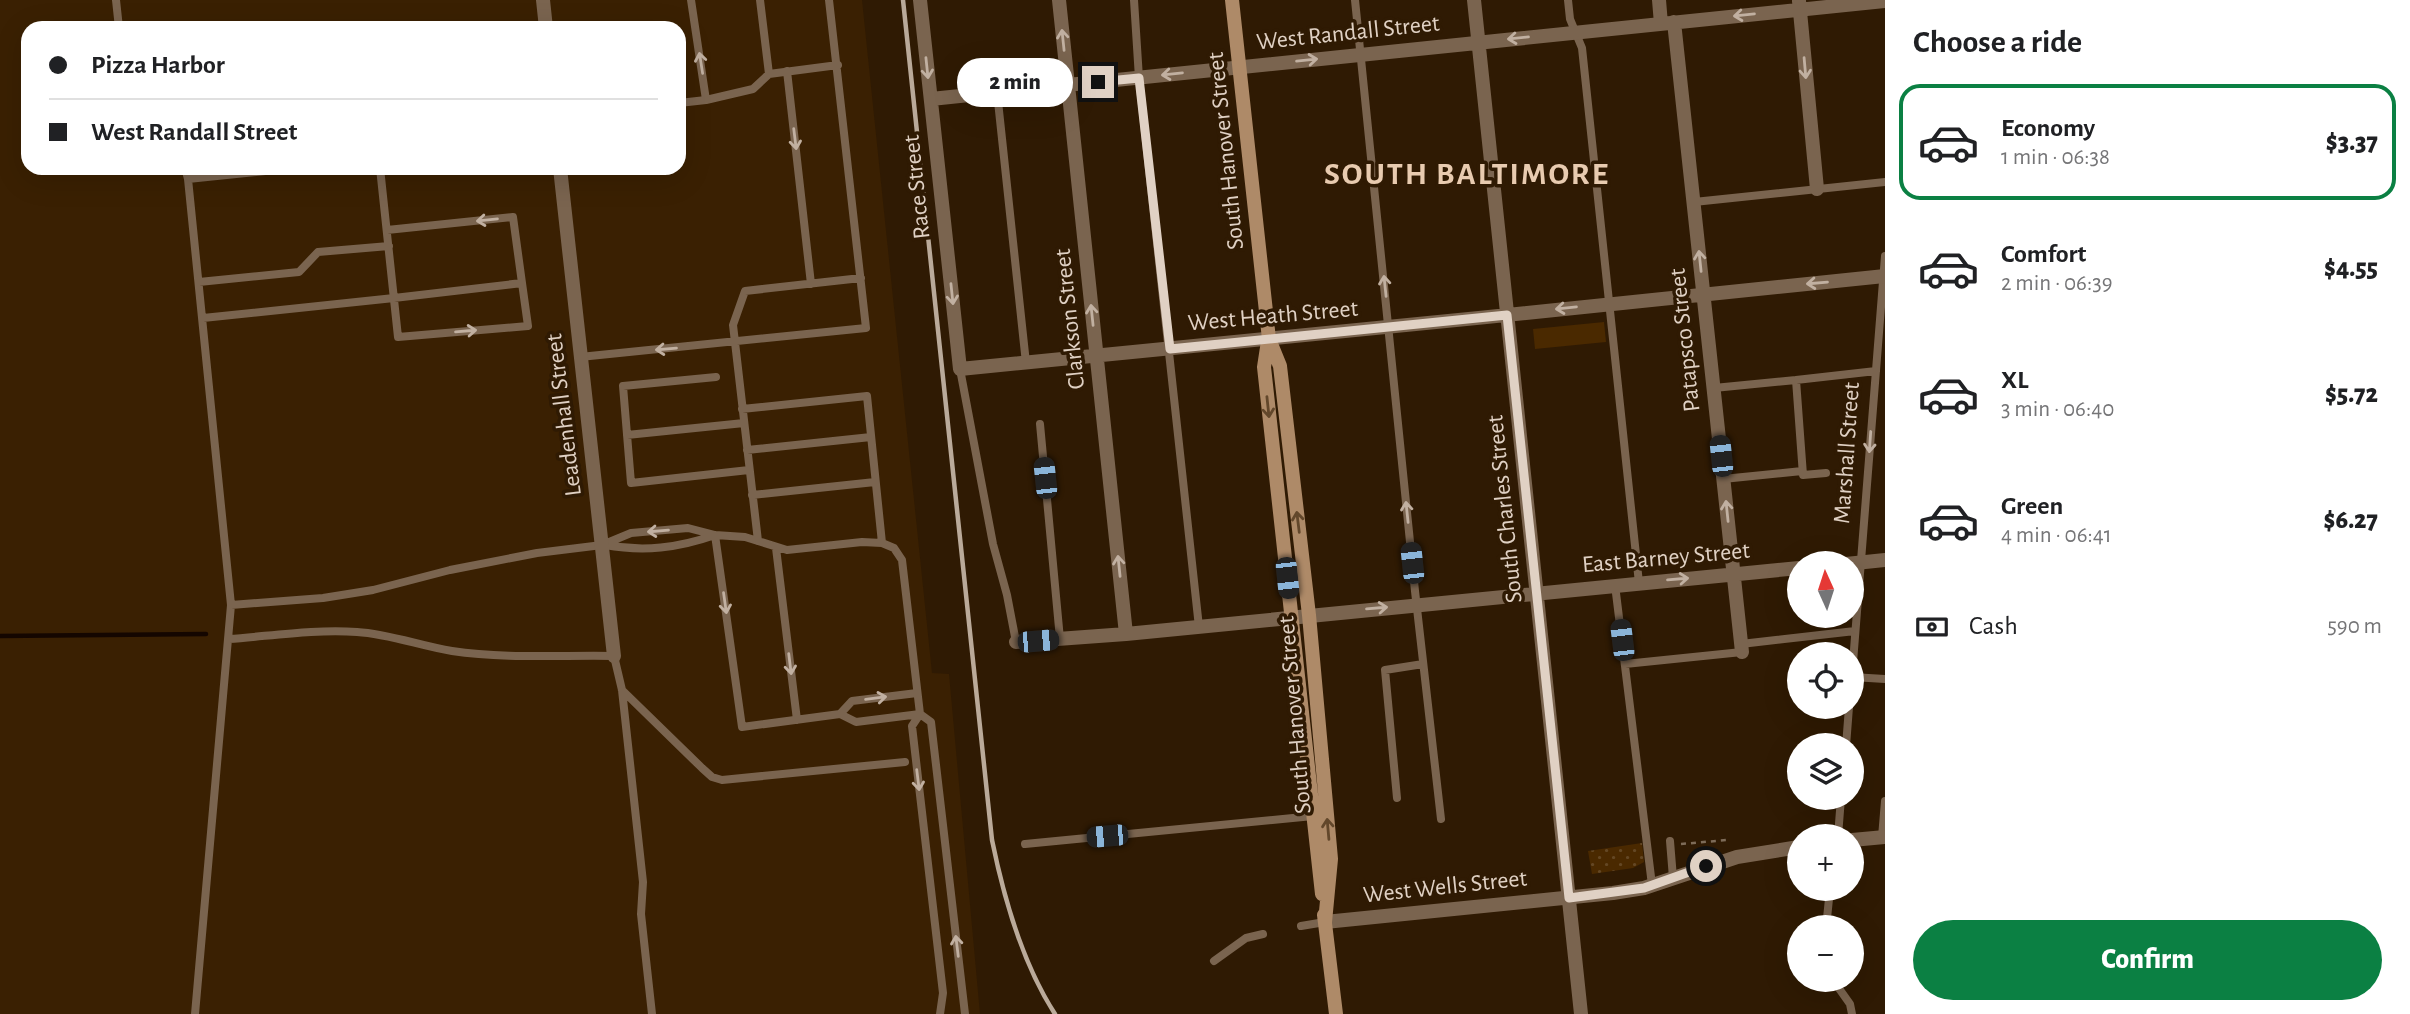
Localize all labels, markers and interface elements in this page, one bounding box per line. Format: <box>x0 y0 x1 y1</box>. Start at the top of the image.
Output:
one-way arrow <box>1733 9 1756 22</box>
street label: West Randall Street <box>1255 11 1441 55</box>
text: Choose a ride <box>1913 26 2082 58</box>
one-way arrow <box>1056 29 1069 52</box>
one-way arrow <box>1507 32 1529 45</box>
street label: South Hanover Street <box>1204 51 1248 251</box>
text: Pizza Harbor <box>91 52 225 78</box>
one-way arrow <box>694 53 707 75</box>
one-way arrow <box>1296 53 1318 66</box>
one-way arrow <box>921 56 934 79</box>
one-way arrow <box>1799 56 1812 79</box>
callout: 2 min <box>958 57 1074 106</box>
route end <box>1082 66 1114 98</box>
one-way arrow <box>1161 68 1183 81</box>
text: 2 min <box>989 71 1041 94</box>
icon: car <box>1917 111 1980 174</box>
text: Economy <box>2001 115 2095 141</box>
text: West Randall Street <box>91 119 297 145</box>
one-way arrow <box>788 127 801 150</box>
text: $3.37 <box>2326 129 2378 155</box>
street label: Race Street <box>900 133 934 240</box>
text: 1 min · 06:38 <box>2001 146 2110 169</box>
district label: SOUTH BALTIMORE <box>1324 158 1610 190</box>
one-way arrow <box>476 214 499 227</box>
icon: car <box>1917 237 1980 300</box>
text: Comfort <box>2001 241 2086 267</box>
street label: Clarkson Street <box>1051 247 1089 390</box>
one-way arrow <box>1693 250 1706 273</box>
text: $4.55 <box>2324 255 2378 281</box>
street label: Patapsco Street <box>1665 267 1704 413</box>
text: 2 min · 06:39 <box>2001 272 2112 295</box>
one-way arrow <box>1378 275 1391 298</box>
one-way arrow <box>1806 277 1829 290</box>
one-way arrow <box>945 282 958 305</box>
street label: West Heath Street <box>1187 297 1359 335</box>
one-way arrow <box>1556 302 1578 315</box>
one-way arrow <box>1085 304 1098 327</box>
one-way arrow <box>455 324 477 337</box>
street label: Leadenhall Street <box>542 332 586 498</box>
one-way arrow <box>656 343 678 356</box>
icon: car <box>1917 363 1980 426</box>
text: XL <box>2001 367 2028 393</box>
street label: Marshall Street <box>1830 381 1864 525</box>
text: $5.72 <box>2325 381 2378 407</box>
one-way arrow <box>1262 395 1275 418</box>
text: 3 min · 06:40 <box>2001 398 2114 421</box>
street label: South Charles Street <box>1483 413 1527 604</box>
one-way arrow <box>1863 430 1876 453</box>
car <box>1709 434 1734 478</box>
car <box>1033 456 1058 500</box>
icon: car <box>1917 489 1980 552</box>
text: Green <box>2001 493 2063 519</box>
one-way arrow <box>1720 500 1733 523</box>
one-way arrow <box>1401 502 1414 524</box>
text: $6.27 <box>2324 507 2378 533</box>
one-way arrow <box>1292 512 1305 534</box>
text: 4 min · 06:41 <box>2001 524 2112 547</box>
one-way arrow <box>647 525 670 538</box>
street label: East Barney Street <box>1581 539 1751 577</box>
car <box>1400 541 1425 585</box>
north arrow <box>1787 551 1864 628</box>
map controls <box>1787 551 1864 992</box>
one-way arrow <box>1112 555 1125 578</box>
car <box>1275 556 1300 600</box>
one-way arrow <box>1666 573 1688 586</box>
one-way arrow <box>718 591 731 613</box>
one-way arrow <box>1365 601 1388 614</box>
icon: cash <box>1913 608 1951 646</box>
text: Cash <box>1969 613 2018 639</box>
street label: South Hanover Street <box>1274 615 1316 815</box>
text: 590 m <box>2327 615 2382 638</box>
car <box>1610 618 1635 662</box>
car <box>1017 629 1060 653</box>
button: locate <box>1787 642 1864 719</box>
one-way arrow <box>784 653 797 675</box>
one-way arrow <box>864 692 887 705</box>
button: layers <box>1787 733 1864 810</box>
one-way arrow <box>912 768 925 791</box>
one-way arrow <box>1321 819 1334 841</box>
car <box>1086 824 1129 848</box>
button: + <box>1787 824 1864 901</box>
route start <box>1690 850 1722 882</box>
street label: West Wells Street <box>1362 866 1528 908</box>
button: − <box>1787 915 1864 992</box>
button: Confirm <box>1913 920 2382 1000</box>
one-way arrow <box>950 935 963 958</box>

